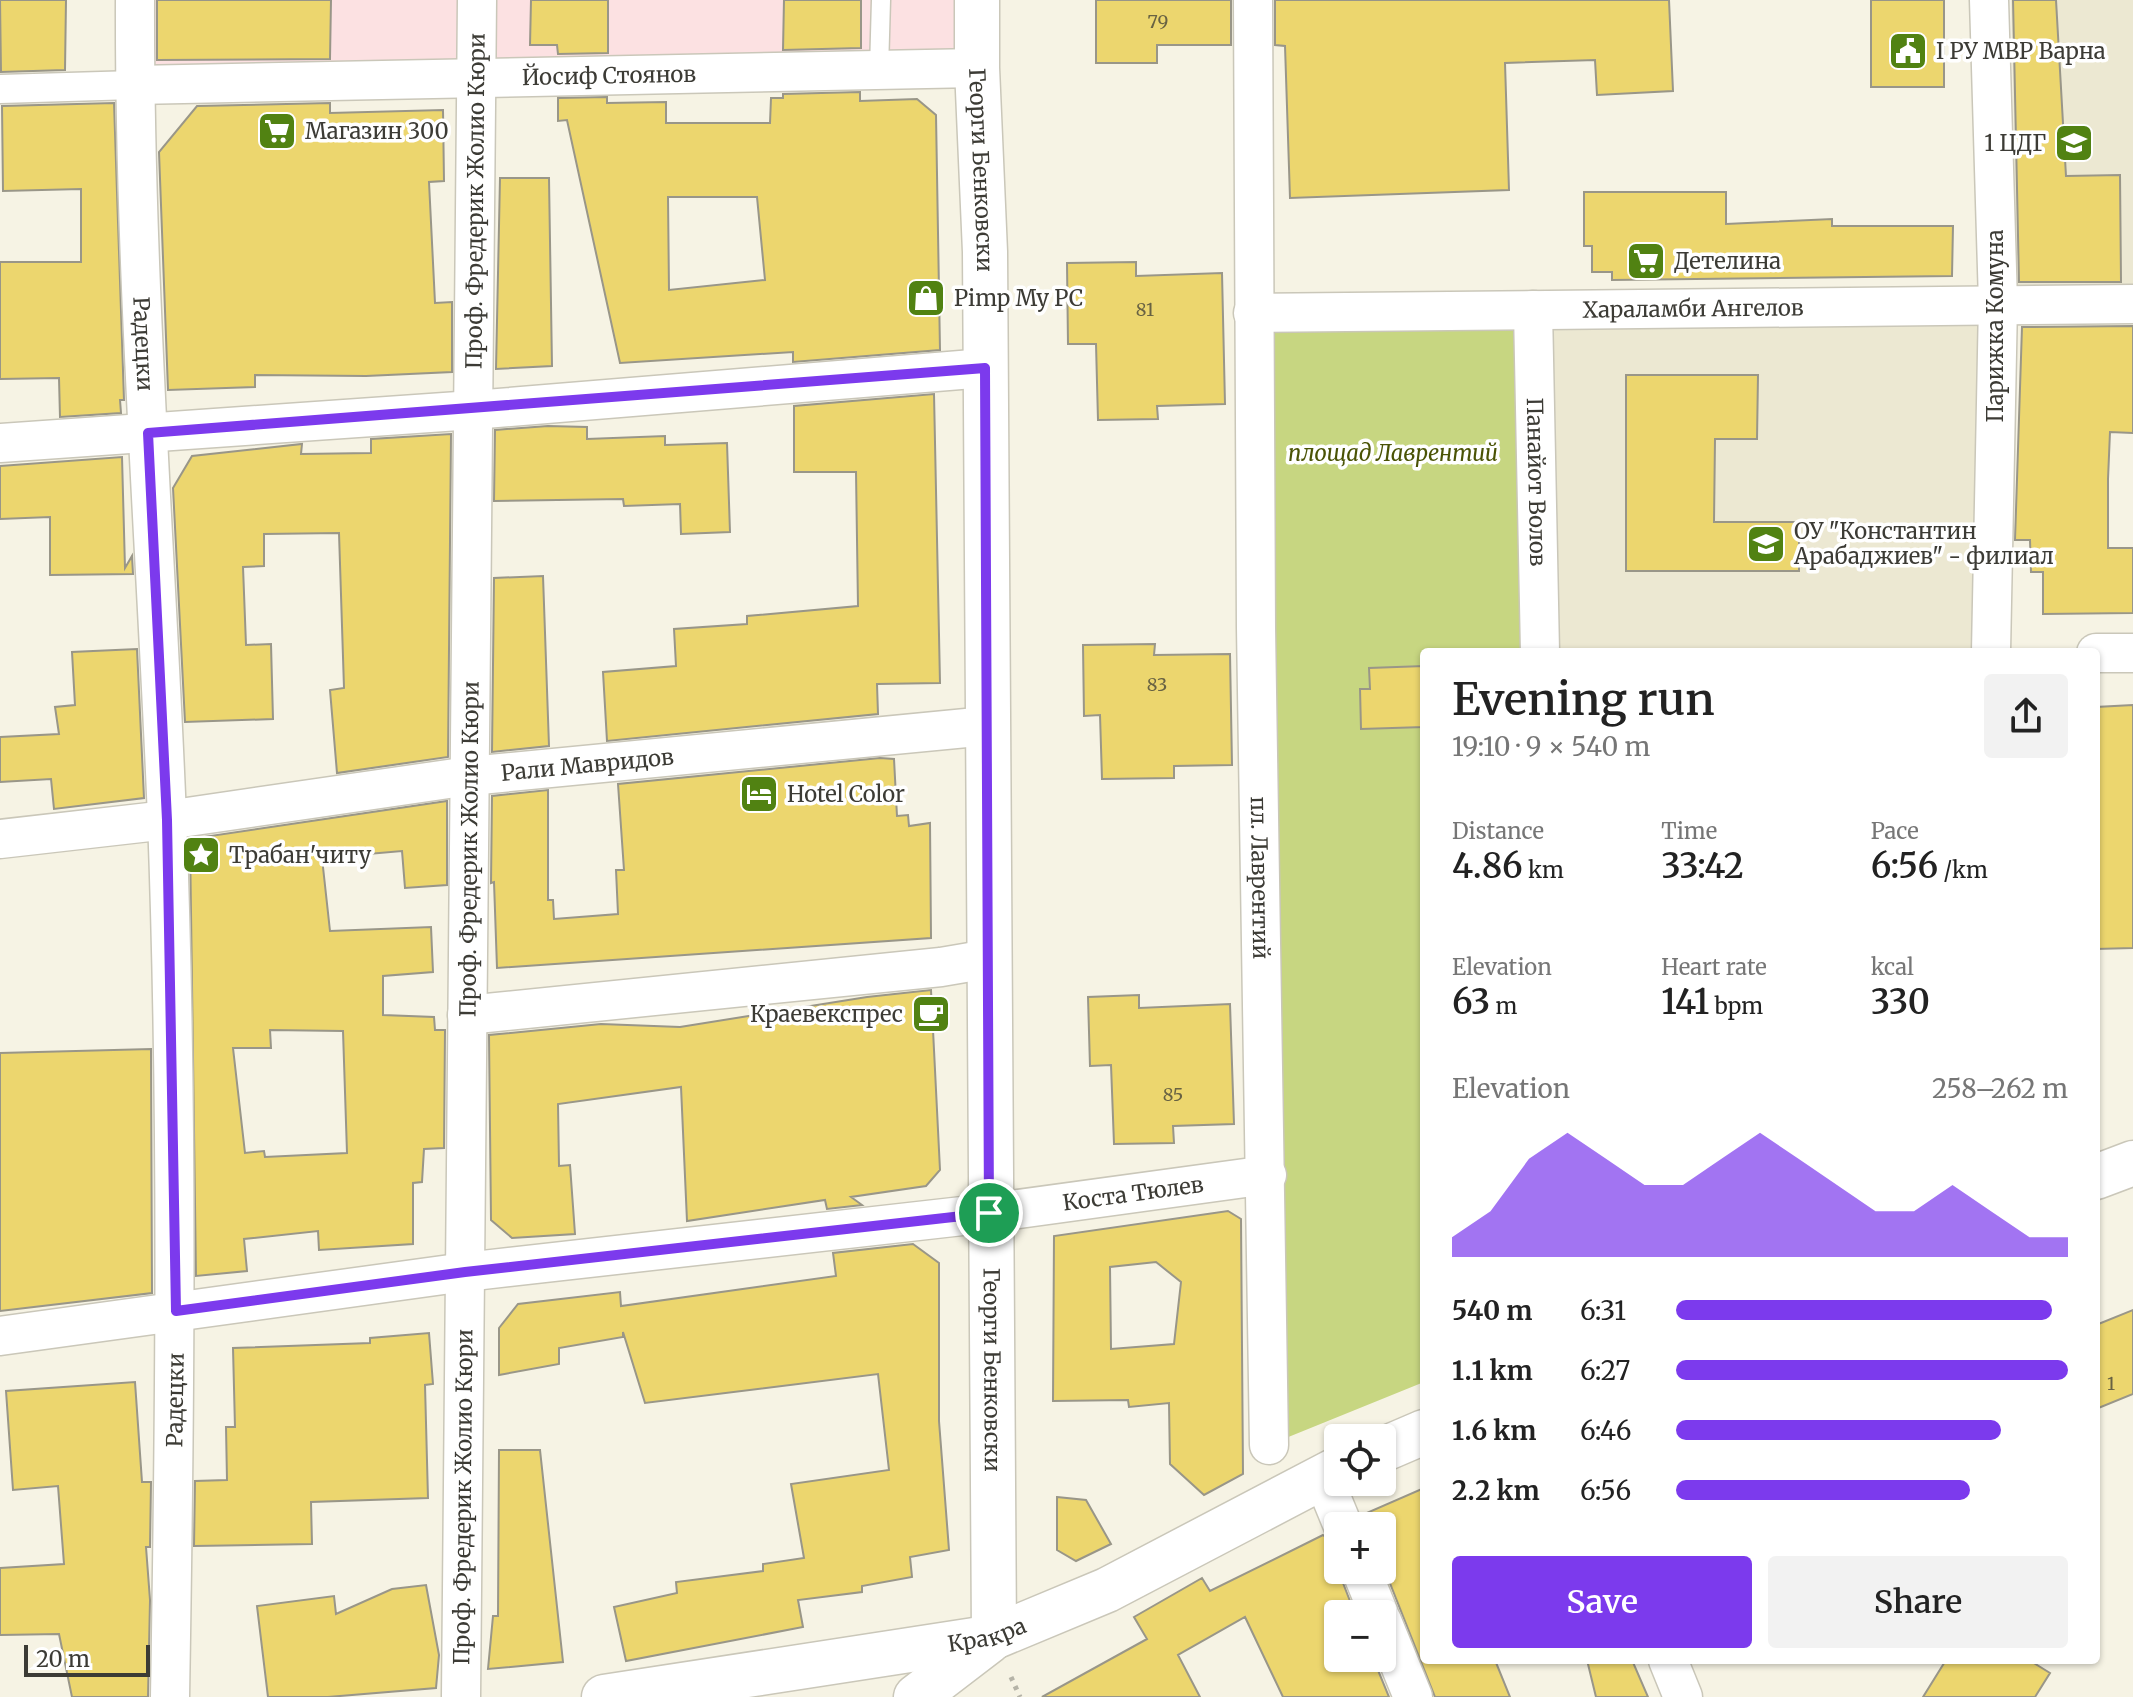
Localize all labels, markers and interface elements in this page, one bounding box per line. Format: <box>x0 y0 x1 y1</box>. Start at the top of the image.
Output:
house number: 79 <box>1148 10 1168 33</box>
public building icon: I РУ МВР Варна <box>1887 30 1929 72</box>
street label: Проф. Фредерик Жолио Кюри <box>460 33 491 369</box>
place label: I РУ МВР Варна <box>1936 37 2106 65</box>
street label: Йосиф Стоянов <box>522 60 696 91</box>
street label: Георги Бенковски <box>963 67 999 272</box>
supermarket icon: Магазин 300 <box>256 110 298 152</box>
place label: Магазин 300 <box>305 117 449 145</box>
school or university icon: 1 ЦДГ <box>2053 122 2095 164</box>
place label: 1 ЦДГ <box>1984 129 2046 157</box>
street label: Парижка Комуна <box>1981 229 2009 423</box>
supermarket icon: Детелина <box>1625 240 1667 282</box>
place label: Детелина <box>1674 247 1781 275</box>
shop icon: Pimp My PC <box>905 277 947 319</box>
place label: Pimp My PC <box>954 284 1083 312</box>
street label: Хараламби Ангелов <box>1582 293 1804 324</box>
street label: Радецки <box>127 296 160 392</box>
house number: 81 <box>1136 298 1154 321</box>
street label: Панайот Волов <box>1521 397 1552 567</box>
park label: площад Лаврентий <box>1288 439 1498 467</box>
place label: ОУ "Константин Арабаджиев" - филиал <box>1793 517 2054 570</box>
school or university icon: ОУ "Константин Арабаджиев" - филиал <box>1745 523 1787 565</box>
text: Evening run <box>1452 672 1715 727</box>
house number: 83 <box>1147 673 1167 696</box>
button: share <box>1984 674 2068 758</box>
street label: Проф. Фредерик Жолио Кюри <box>453 681 485 1017</box>
text: 19:10 · 9 × 540 m <box>1452 730 1650 763</box>
street label: Рали Мавридов <box>500 742 675 787</box>
hotel icon: Hotel Color <box>738 773 780 815</box>
place label: Hotel Color <box>787 780 905 808</box>
street label: пл. Лаврентий <box>1245 796 1275 960</box>
text: Distance <box>1452 817 1544 845</box>
text: Time <box>1661 817 1717 845</box>
text: Pace <box>1871 817 1919 845</box>
place icon: Трабан'читу <box>180 834 222 876</box>
place label: Трабан'читу <box>229 841 371 869</box>
text: 4.86 <box>1452 845 1523 887</box>
text: 33:42 <box>1661 845 1744 887</box>
text: 6:56 <box>1871 845 1938 887</box>
text: km <box>1523 856 1564 884</box>
text: /km <box>1938 856 1988 884</box>
text: Elevation <box>1452 953 1552 981</box>
text: Heart rate <box>1661 953 1767 981</box>
text: kcal <box>1871 953 1914 981</box>
text: 63 <box>1452 981 1490 1023</box>
text: 141 <box>1661 981 1709 1023</box>
text: 330 <box>1871 981 1930 1023</box>
text: m <box>1490 992 1517 1020</box>
text: bpm <box>1709 992 1763 1020</box>
cafe icon: Краевекспрес <box>910 993 952 1035</box>
place label: Краевекспрес <box>750 1000 903 1028</box>
text: Elevation <box>1452 1072 1570 1105</box>
text: 258–262 m <box>1932 1072 2068 1105</box>
house number: 85 <box>1163 1083 1183 1106</box>
street label: Коста Тюлев <box>1061 1170 1205 1217</box>
pin <box>955 1179 1023 1247</box>
icon: arrive <box>967 1191 1011 1235</box>
street label: Георги Бенковски <box>978 1268 1007 1472</box>
text: 540 m <box>1452 1294 1533 1327</box>
text: 6:31 <box>1580 1294 1626 1327</box>
street label: Проф. Фредерик Жолио Кюри <box>447 1329 478 1665</box>
street label: Радецки <box>160 1352 190 1448</box>
text: 1.1 km <box>1452 1354 1533 1387</box>
text: 6:27 <box>1580 1354 1630 1387</box>
house number: 1 <box>2107 1372 2115 1395</box>
text: 1.6 km <box>1452 1414 1536 1447</box>
text: 6:46 <box>1580 1414 1631 1447</box>
map controls <box>1324 1424 1396 1672</box>
button: locate <box>1324 1424 1396 1496</box>
text: 2.2 km <box>1452 1474 1540 1507</box>
text: 6:56 <box>1580 1474 1631 1507</box>
button: + <box>1324 1512 1396 1584</box>
button: Save <box>1452 1556 1752 1648</box>
button: Share <box>1768 1556 2068 1648</box>
button: − <box>1324 1600 1396 1672</box>
street label: Кракра <box>946 1611 1030 1658</box>
scale bar <box>24 1641 150 1677</box>
text: 20 m <box>36 1645 90 1673</box>

